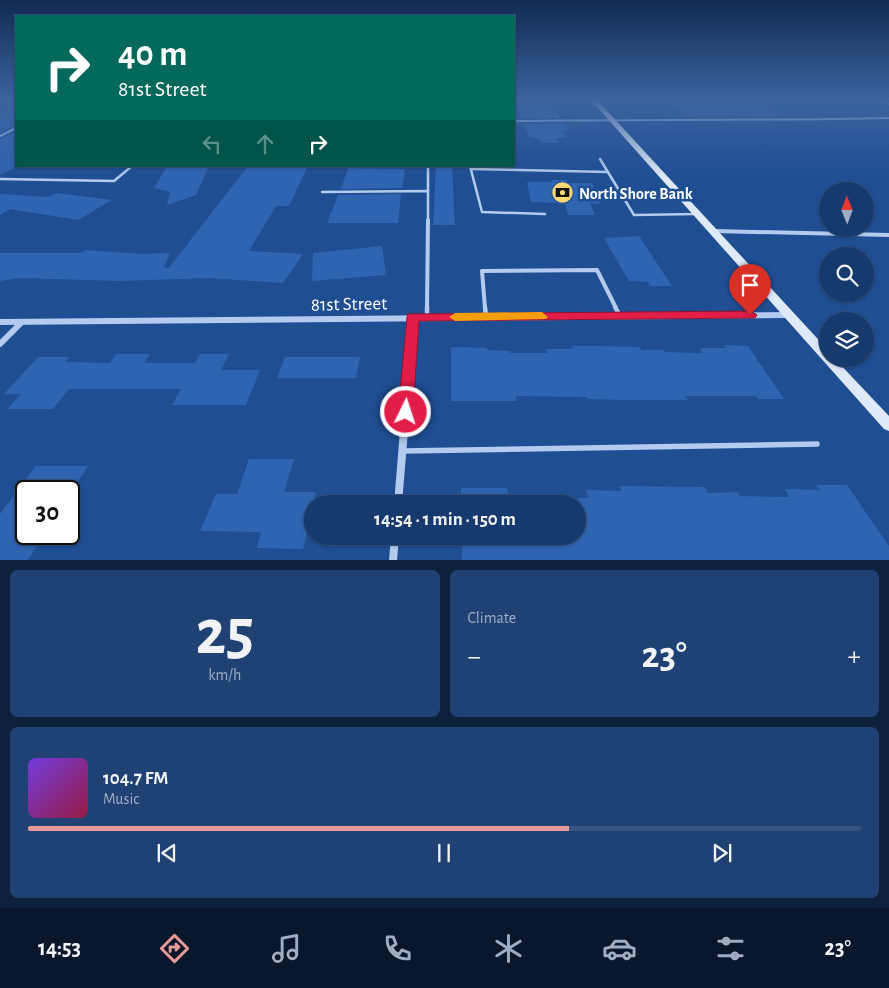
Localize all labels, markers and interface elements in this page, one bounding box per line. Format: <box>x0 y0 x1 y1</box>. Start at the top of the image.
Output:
icon: right <box>35 35 100 100</box>
text: 40 m <box>118 37 187 72</box>
text: 81st Street <box>118 78 207 100</box>
icon: left <box>198 130 226 158</box>
icon: ahead <box>251 130 279 158</box>
icon: right <box>304 130 332 158</box>
bank icon: North Shore Bank <box>551 181 575 205</box>
north arrow <box>819 182 874 238</box>
map controls <box>819 182 874 367</box>
place label: North Shore Bank <box>579 186 693 202</box>
button: search <box>819 247 874 302</box>
pin <box>729 264 771 315</box>
icon: arrive <box>736 271 764 299</box>
street label: 81st Street <box>311 294 387 315</box>
button: layers <box>819 312 874 367</box>
position arrow <box>379 385 431 437</box>
speed limit sign: 30 <box>15 480 80 545</box>
text: 14:54 · 1 min · 150 m <box>374 510 516 529</box>
text: 25 <box>195 601 254 666</box>
text: Climate <box>468 610 516 626</box>
text: 23° <box>642 637 687 675</box>
text: − <box>468 643 481 671</box>
text: + <box>848 643 861 671</box>
text: km/h <box>208 667 241 683</box>
text: 104.7 FM <box>103 769 168 788</box>
text: Music <box>103 791 139 807</box>
icon: previous <box>153 839 181 867</box>
icon: pause <box>430 839 458 867</box>
icon: next <box>708 839 736 867</box>
icon: directions <box>157 931 192 966</box>
icon: music <box>269 931 304 966</box>
icon: phone <box>380 931 415 966</box>
icon: climate <box>491 931 526 966</box>
icon: car <box>602 931 637 966</box>
icon: filters <box>713 931 748 966</box>
text: 14:53 <box>38 937 81 959</box>
text: 23° <box>825 937 851 959</box>

